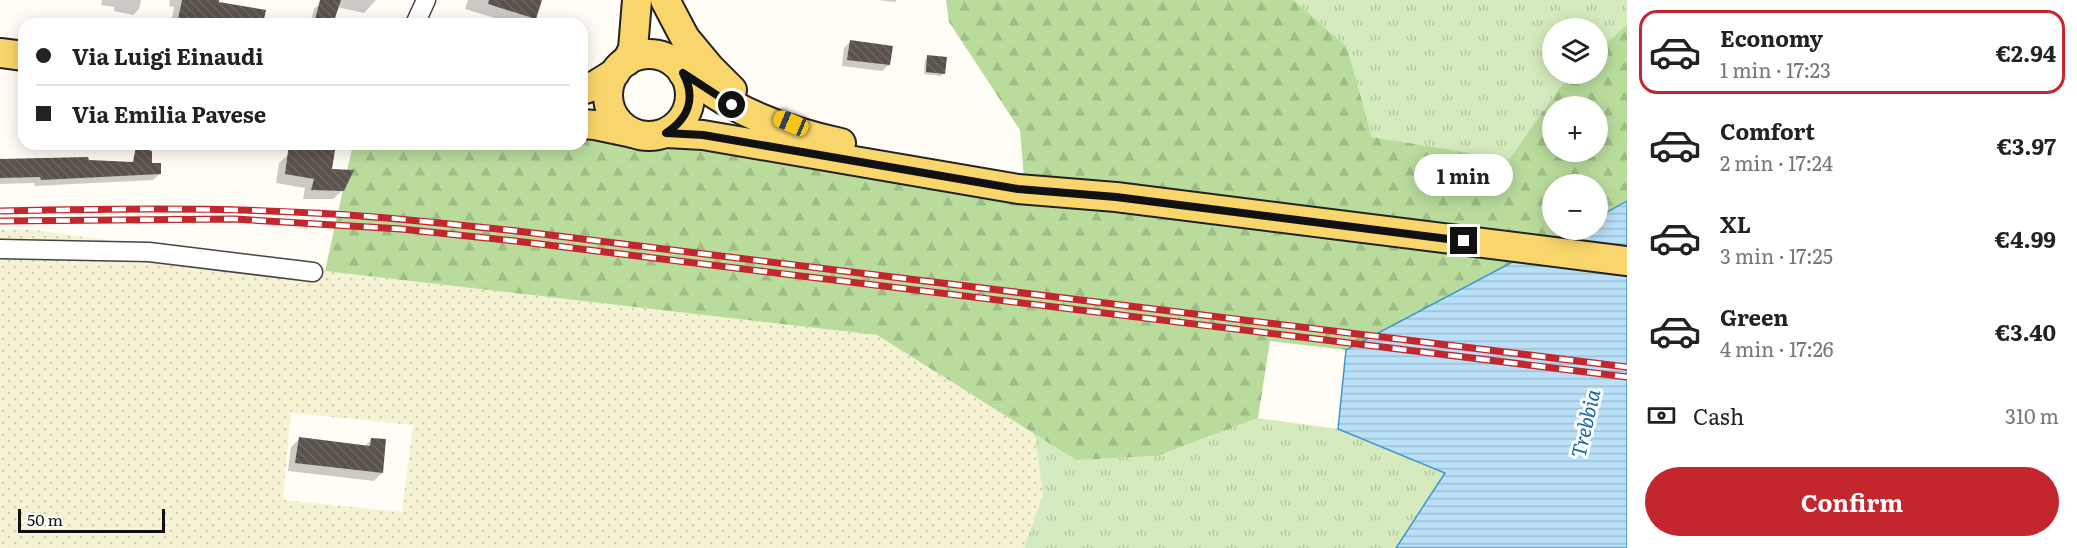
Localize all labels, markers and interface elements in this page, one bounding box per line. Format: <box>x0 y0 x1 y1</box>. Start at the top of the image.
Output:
map controls <box>1542 18 1608 240</box>
button: layers <box>1542 18 1608 84</box>
text: Economy <box>1720 21 1823 54</box>
icon: car <box>1648 25 1702 79</box>
text: €2.94 <box>1996 36 2056 69</box>
text: Via Luigi Einaudi <box>72 39 264 72</box>
text: 1 min · 17:23 <box>1720 54 1831 84</box>
route start <box>718 91 745 118</box>
button: + <box>1542 96 1608 162</box>
text: Via Emilia Pavese <box>72 97 266 130</box>
car <box>771 108 811 138</box>
text: Comfort <box>1720 114 1815 147</box>
icon: car <box>1648 118 1702 172</box>
text: €3.97 <box>1997 129 2056 162</box>
text: 2 min · 17:24 <box>1720 147 1833 177</box>
callout: 1 min <box>1414 154 1514 196</box>
text: 1 min <box>1437 160 1490 190</box>
button: − <box>1542 174 1608 240</box>
text: XL <box>1720 207 1751 240</box>
icon: car <box>1648 211 1702 265</box>
text: €4.99 <box>1995 222 2056 255</box>
route end <box>1450 227 1477 254</box>
text: 3 min · 17:25 <box>1720 240 1833 270</box>
text: Green <box>1720 300 1789 333</box>
icon: car <box>1648 304 1702 358</box>
text: €3.40 <box>1995 315 2056 348</box>
text: 4 min · 17:26 <box>1720 333 1834 363</box>
water label: Trebbia <box>1562 385 1607 460</box>
icon: cash <box>1645 399 1678 432</box>
text: Cash <box>1693 399 1744 432</box>
text: 310 m <box>2005 400 2059 430</box>
button: Confirm <box>1645 467 2059 536</box>
scale bar <box>18 506 165 534</box>
text: 50 m <box>27 507 63 531</box>

